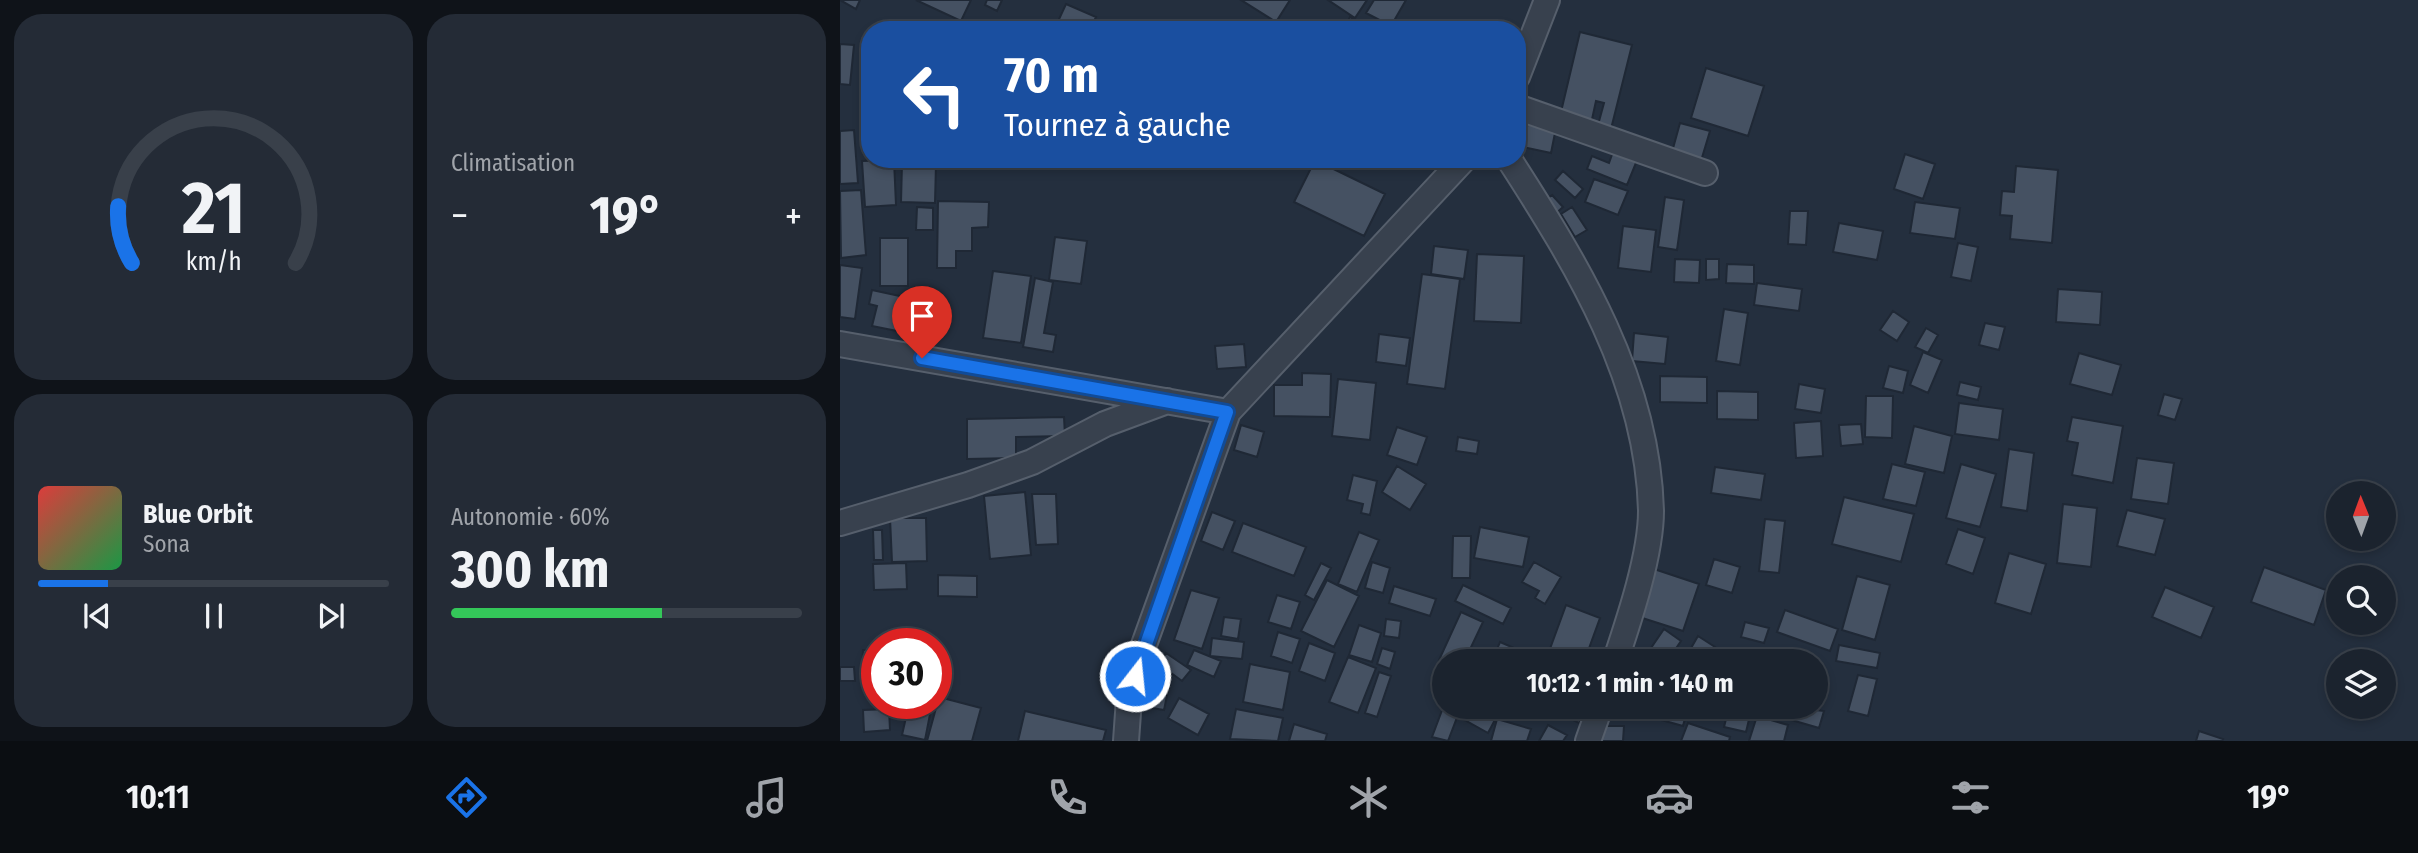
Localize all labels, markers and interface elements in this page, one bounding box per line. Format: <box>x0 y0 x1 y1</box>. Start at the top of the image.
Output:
text: 70 m <box>1004 46 1099 105</box>
icon: left <box>889 49 980 140</box>
text: Tournez à gauche <box>1004 106 1231 144</box>
text: Climatisation <box>451 149 575 177</box>
text: 21 <box>181 165 245 252</box>
text: 19° <box>590 184 663 247</box>
text: − <box>451 193 468 239</box>
text: + <box>785 193 802 239</box>
text: km/h <box>186 247 241 277</box>
pin <box>892 286 952 358</box>
icon: arrive <box>903 297 941 335</box>
north arrow <box>2326 481 2396 551</box>
map controls <box>2326 481 2396 719</box>
text: Blue Orbit <box>143 499 253 530</box>
text: Autonomie · 60% <box>451 503 610 531</box>
text: Sona <box>143 530 190 558</box>
text: 300 km <box>451 538 609 601</box>
button: search <box>2326 565 2396 635</box>
icon: previous <box>78 597 116 635</box>
icon: pause <box>195 597 233 635</box>
icon: next <box>312 597 350 635</box>
speed limit sign: 30 <box>861 628 952 719</box>
position arrow <box>1098 639 1172 713</box>
button: layers <box>2326 649 2396 719</box>
text: 10:12 · 1 min · 140 m <box>1526 668 1734 699</box>
icon: directions <box>442 773 491 822</box>
icon: music <box>742 773 791 822</box>
icon: phone <box>1043 773 1092 822</box>
icon: climate <box>1344 773 1393 822</box>
icon: car <box>1645 773 1694 822</box>
icon: filters <box>1946 773 1995 822</box>
text: 10:11 <box>126 778 190 816</box>
text: 19° <box>2247 778 2292 816</box>

